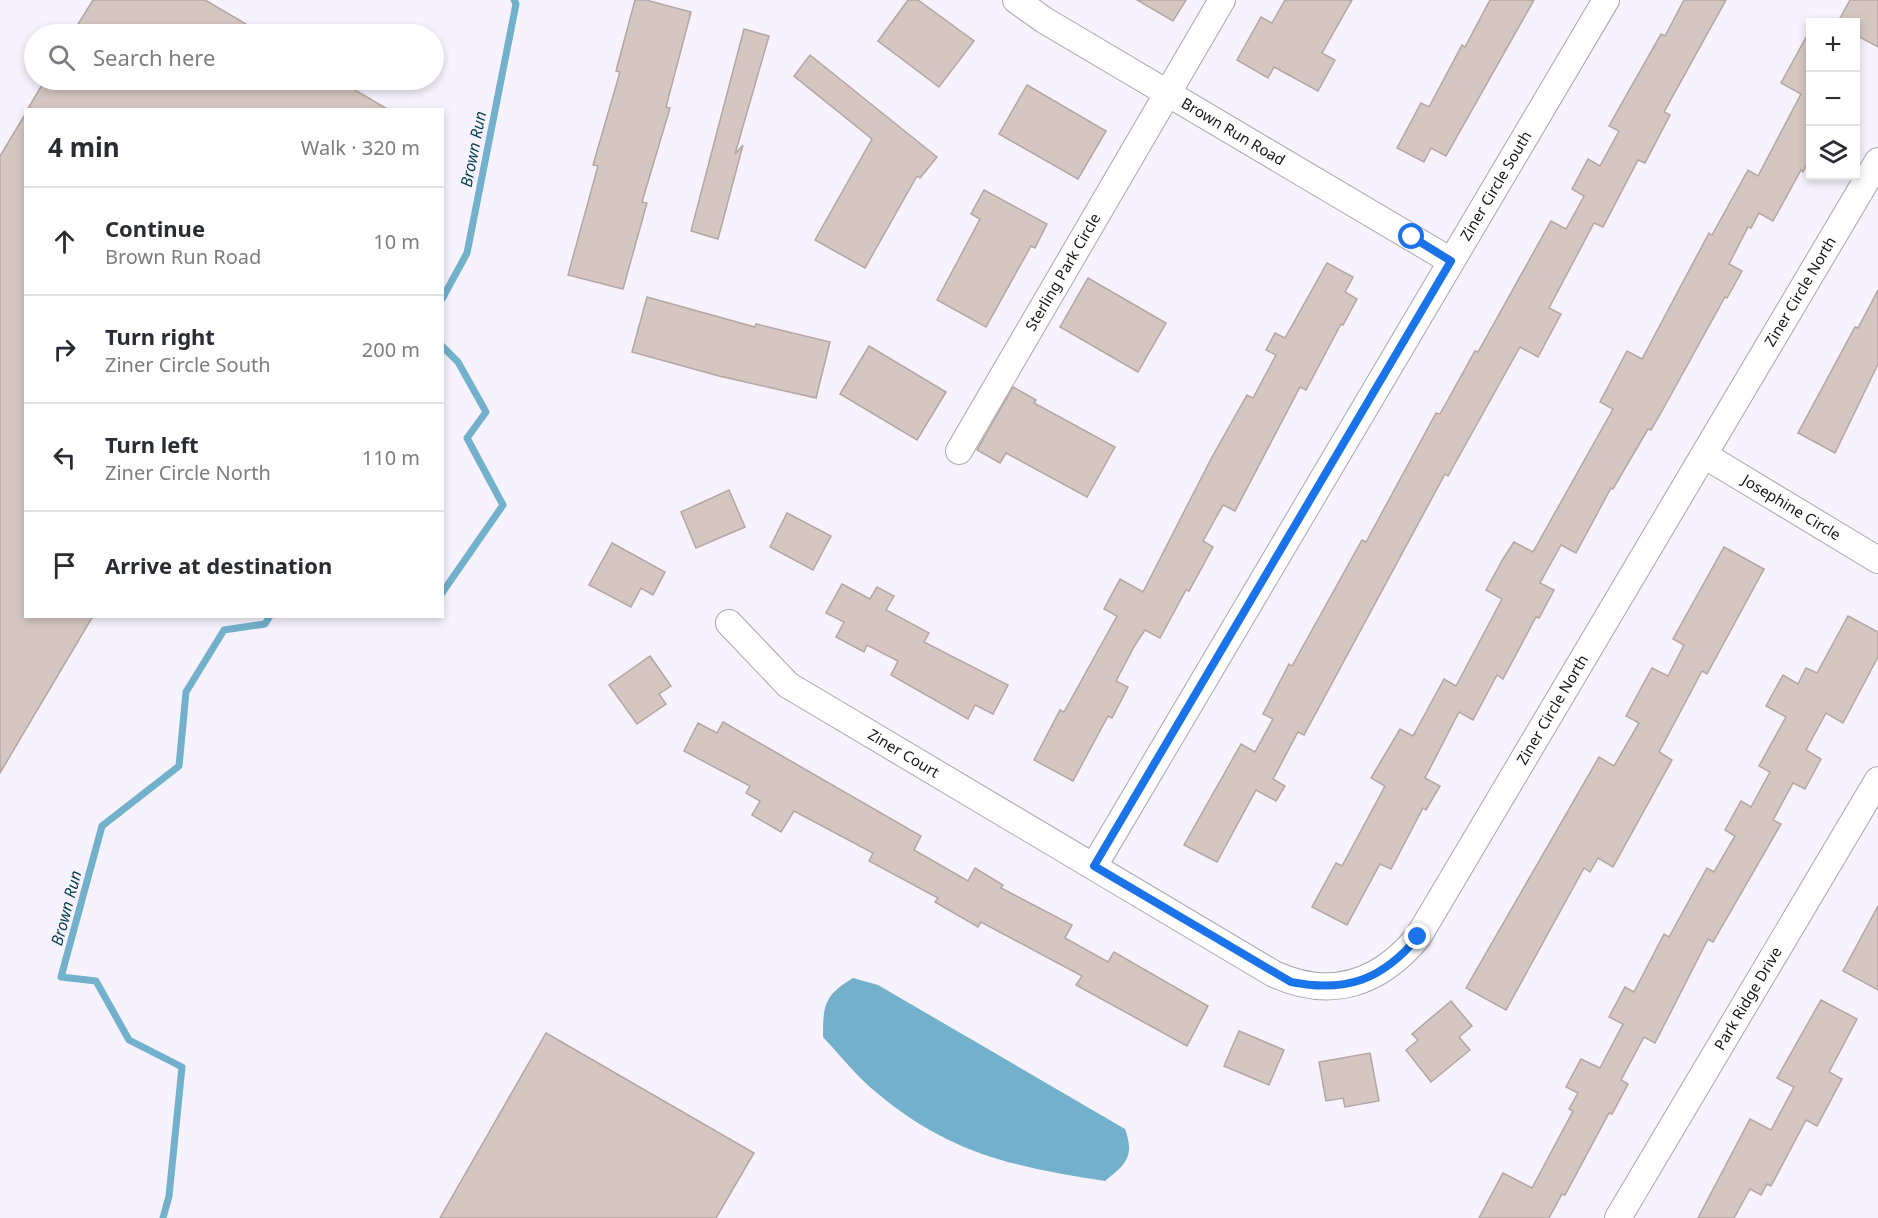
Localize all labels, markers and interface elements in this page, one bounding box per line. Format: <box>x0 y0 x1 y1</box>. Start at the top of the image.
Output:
map controls <box>1806 18 1860 180</box>
button: + <box>1806 18 1860 72</box>
search box <box>24 24 444 90</box>
icon: search <box>45 41 78 74</box>
text: Search here <box>93 42 215 72</box>
button: − <box>1806 72 1860 126</box>
street label: Brown Run Road <box>1178 93 1289 170</box>
water label: Brown Run <box>455 109 491 189</box>
button: layers <box>1806 126 1860 180</box>
street label: Ziner Circle South <box>1455 127 1535 244</box>
text: 4 min <box>48 129 120 165</box>
text: Walk · 320 m <box>301 134 420 161</box>
street label: Sterling Park Circle <box>1020 209 1105 334</box>
text: Continue <box>105 213 205 243</box>
route start <box>1398 223 1424 249</box>
icon: ahead <box>48 225 81 258</box>
text: 10 m <box>373 228 420 255</box>
street label: Ziner Circle North <box>1759 233 1840 350</box>
text: Brown Run Road <box>105 243 261 270</box>
text: Turn right <box>105 321 215 351</box>
icon: right <box>48 333 81 366</box>
text: 200 m <box>362 336 420 363</box>
text: Ziner Circle South <box>105 351 271 378</box>
text: Turn left <box>105 429 199 459</box>
icon: left <box>48 441 81 474</box>
text: 110 m <box>362 444 420 471</box>
text: Ziner Circle North <box>105 459 271 486</box>
street label: Josephine Circle <box>1737 468 1845 544</box>
icon: arrive <box>48 549 81 582</box>
text: Arrive at destination <box>105 550 332 580</box>
street label: Ziner Circle North <box>1511 651 1592 768</box>
street label: Ziner Court <box>865 724 944 782</box>
water label: Brown Run <box>45 868 87 948</box>
route end <box>1404 923 1430 949</box>
street label: Park Ridge Drive <box>1709 943 1786 1054</box>

